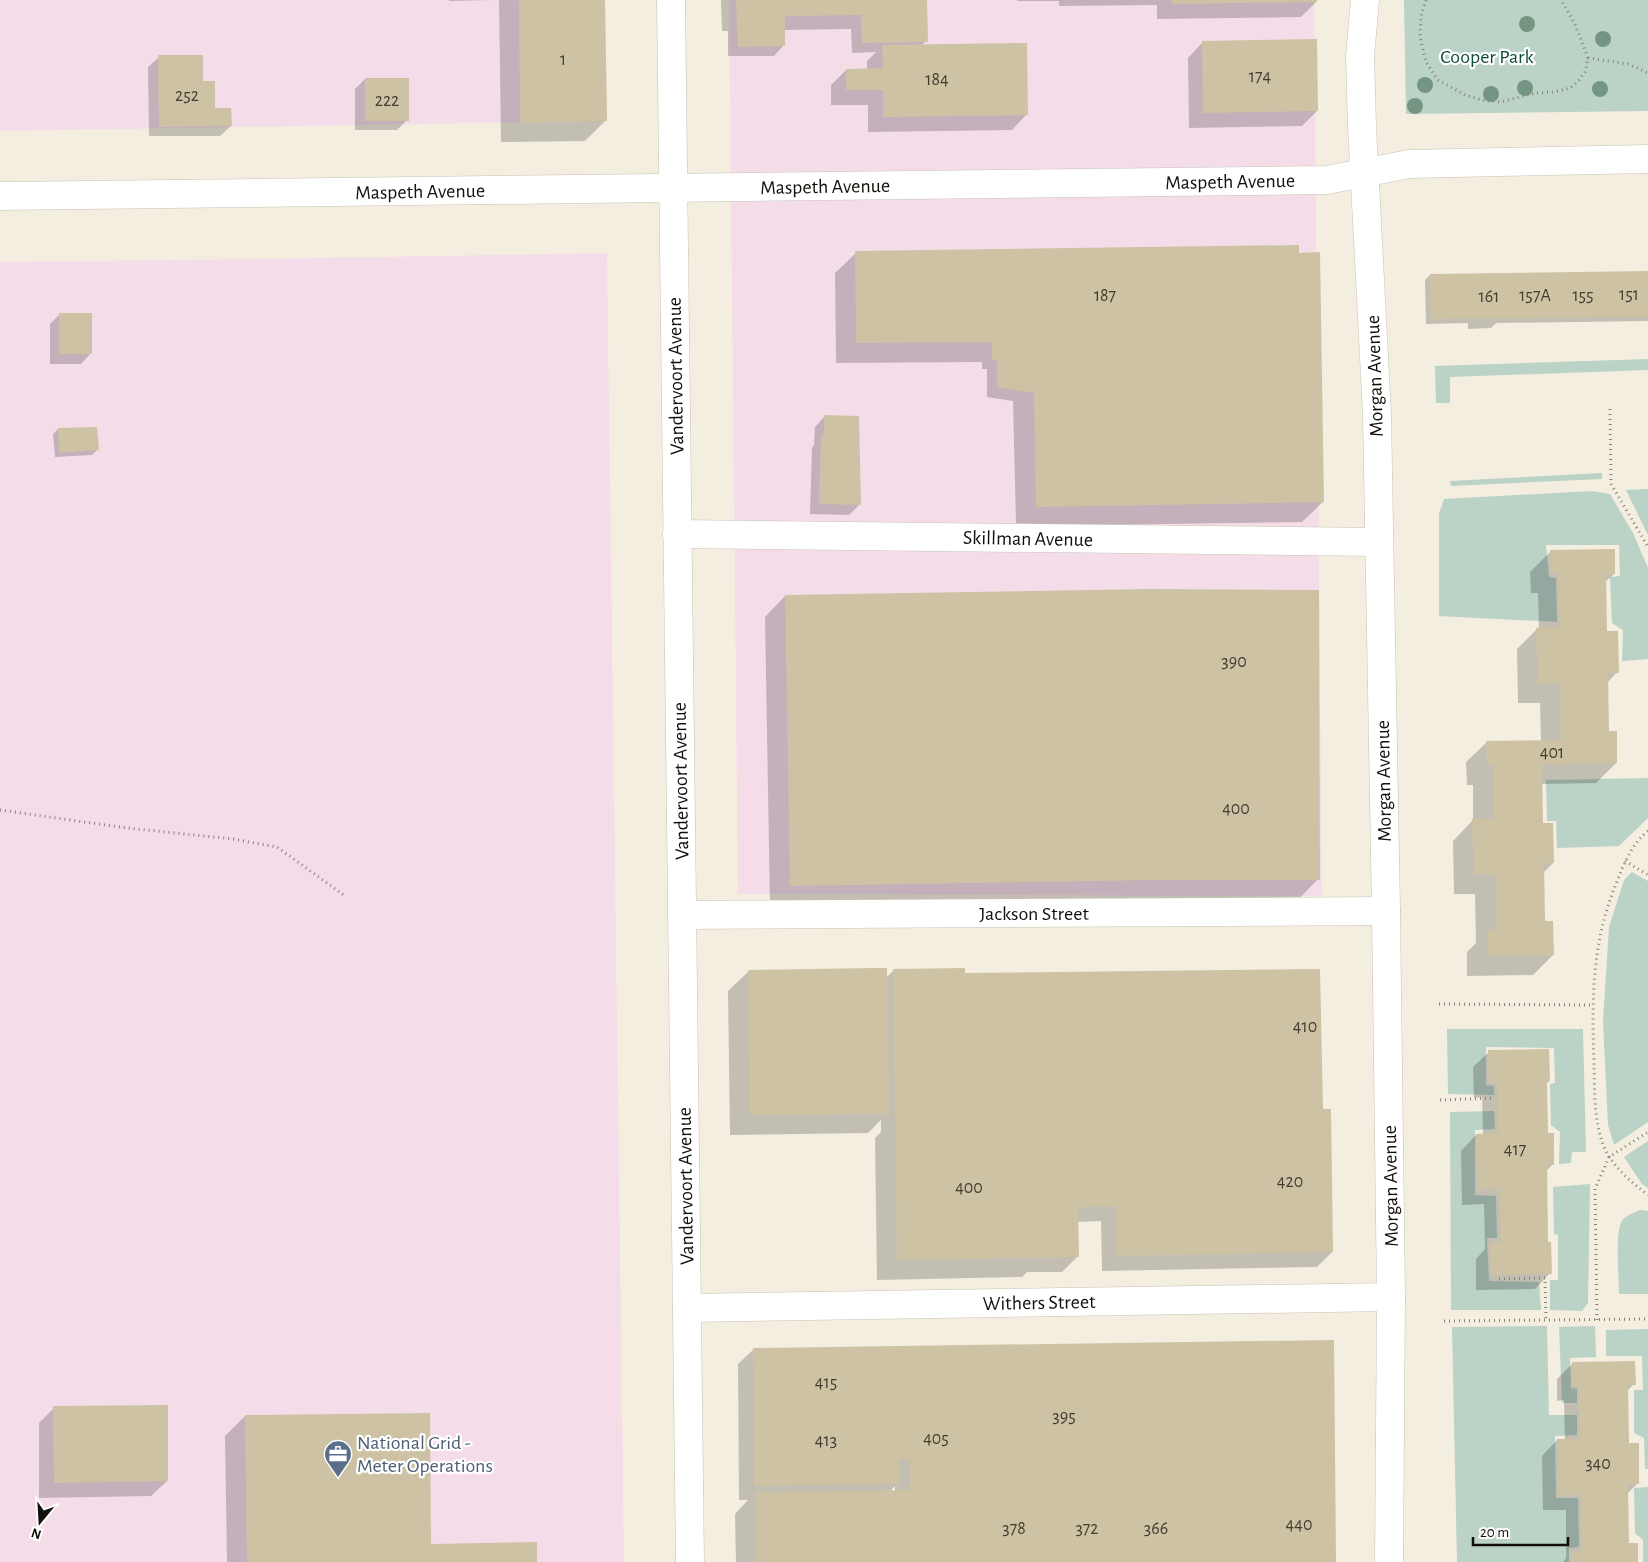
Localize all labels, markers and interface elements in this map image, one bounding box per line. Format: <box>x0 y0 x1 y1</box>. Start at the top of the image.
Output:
park label: Cooper Park <box>1440 47 1534 67</box>
house number: 1 <box>560 51 566 69</box>
house number: 174 <box>1249 68 1272 86</box>
house number: 184 <box>925 71 949 89</box>
house number: 252 <box>175 87 199 105</box>
house number: 222 <box>375 92 399 110</box>
street label: Maspeth Avenue <box>1165 171 1295 193</box>
street label: Maspeth Avenue <box>760 176 890 198</box>
street label: Maspeth Avenue <box>355 181 485 203</box>
house number: 151 <box>1619 286 1639 304</box>
house number: 187 <box>1094 287 1116 305</box>
house number: 157A <box>1519 287 1551 305</box>
house number: 155 <box>1572 287 1594 305</box>
house number: 161 <box>1479 288 1499 306</box>
street label: Vandervoort Avenue <box>665 297 687 455</box>
street label: Morgan Avenue <box>1363 315 1387 437</box>
street label: Skillman Avenue <box>963 528 1093 550</box>
house number: 390 <box>1221 653 1247 671</box>
street label: Vandervoort Avenue <box>670 702 692 860</box>
street label: Morgan Avenue <box>1373 720 1395 842</box>
house number: 401 <box>1540 744 1564 762</box>
house number: 400 <box>1222 800 1250 818</box>
street label: Jackson Street <box>979 904 1089 924</box>
house number: 410 <box>1293 1018 1317 1036</box>
street label: Vandervoort Avenue <box>675 1107 697 1265</box>
street label: Morgan Avenue <box>1380 1125 1402 1247</box>
house number: 417 <box>1504 1141 1526 1159</box>
house number: 420 <box>1277 1173 1303 1191</box>
house number: 400 <box>955 1179 983 1197</box>
street label: Withers Street <box>982 1292 1096 1314</box>
house number: 415 <box>815 1374 837 1392</box>
house number: 395 <box>1052 1408 1076 1426</box>
house number: 405 <box>923 1430 949 1448</box>
house number: 413 <box>815 1432 837 1450</box>
place label: National Grid - Meter Operations <box>357 1433 493 1476</box>
office icon: National Grid - Meter Operations <box>323 1439 353 1478</box>
house number: 340 <box>1585 1455 1611 1473</box>
north arrow <box>15 1497 65 1547</box>
scale bar <box>1473 1514 1568 1546</box>
house number: 440 <box>1286 1516 1312 1534</box>
house number: 378 <box>1002 1520 1026 1538</box>
house number: 372 <box>1075 1520 1099 1538</box>
house number: 366 <box>1144 1520 1168 1538</box>
text: N <box>29 1525 43 1542</box>
text: 20 m <box>1480 1525 1509 1540</box>

